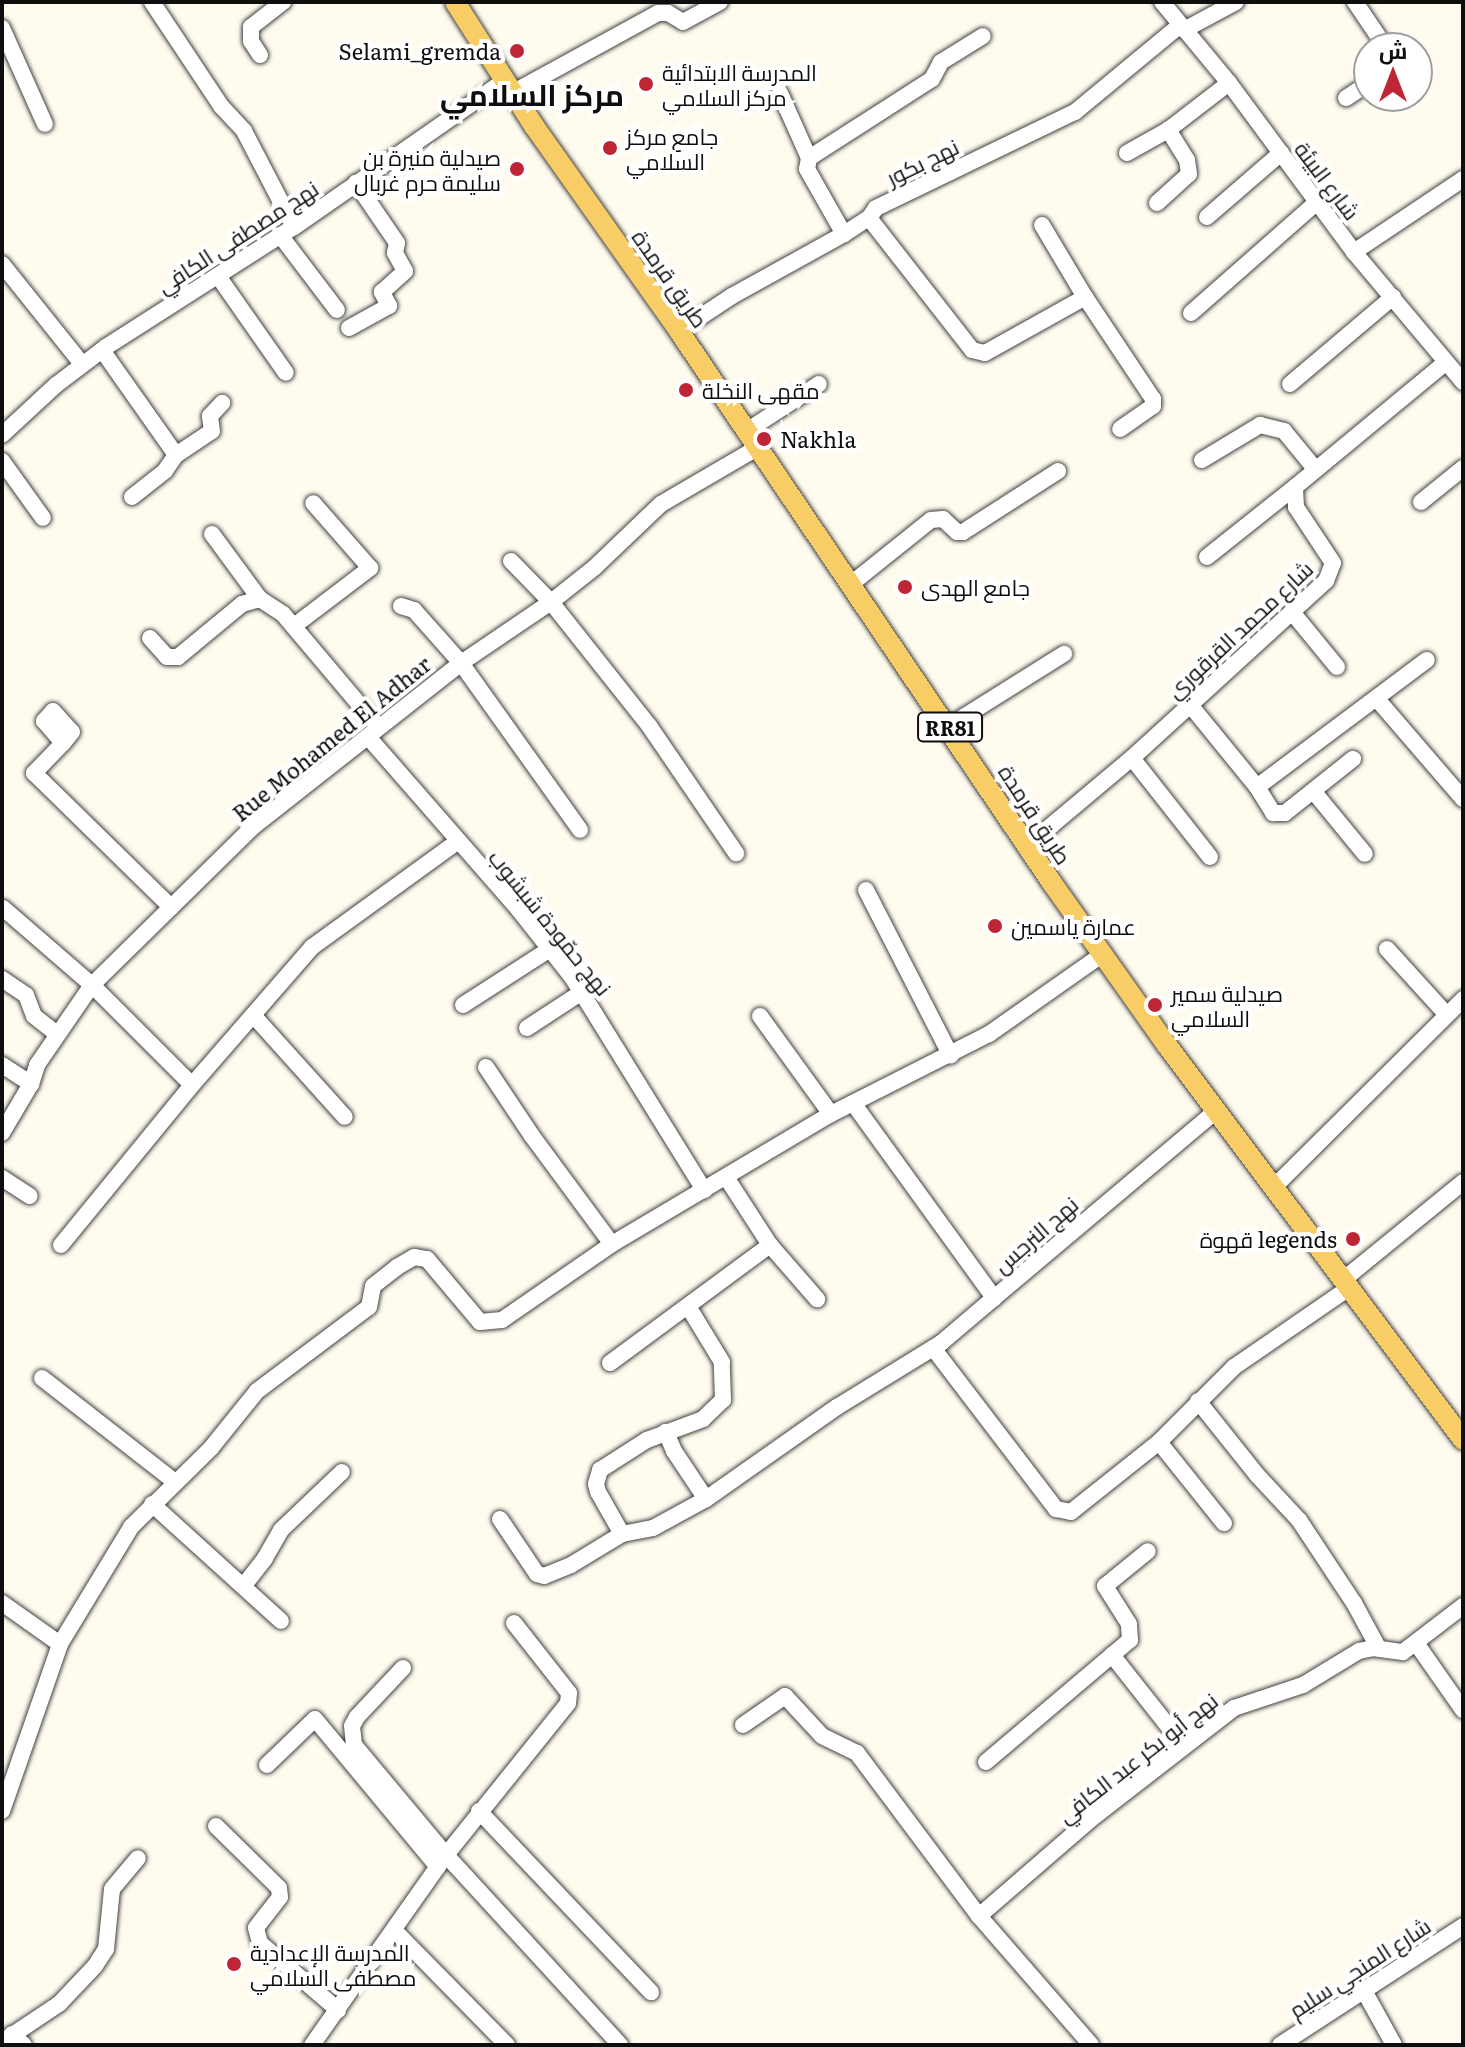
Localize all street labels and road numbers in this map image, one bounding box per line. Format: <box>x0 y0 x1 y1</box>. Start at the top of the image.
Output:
street label: نهج بكور <box>881 132 963 190</box>
street label: شارع البيئة <box>1290 136 1366 224</box>
street label: نهج مصطفى الكافي <box>151 174 323 298</box>
street label: طريق قرمدة <box>628 224 714 332</box>
street label: شارع محمد القرقوري <box>1161 555 1317 703</box>
street label: Rue Mohamed El Adhar <box>227 650 435 826</box>
road number: RR81 <box>916 711 984 743</box>
street label: طريق قرمدة <box>994 759 1078 869</box>
street label: نهج حمّودة شبشوب <box>484 844 618 1000</box>
street label: نهج النرجس <box>987 1190 1083 1278</box>
street label: نهج أبو بكر عبد الكافي <box>1052 1686 1222 1828</box>
street label: شارع المنجي سليم <box>1283 1911 1435 2023</box>

